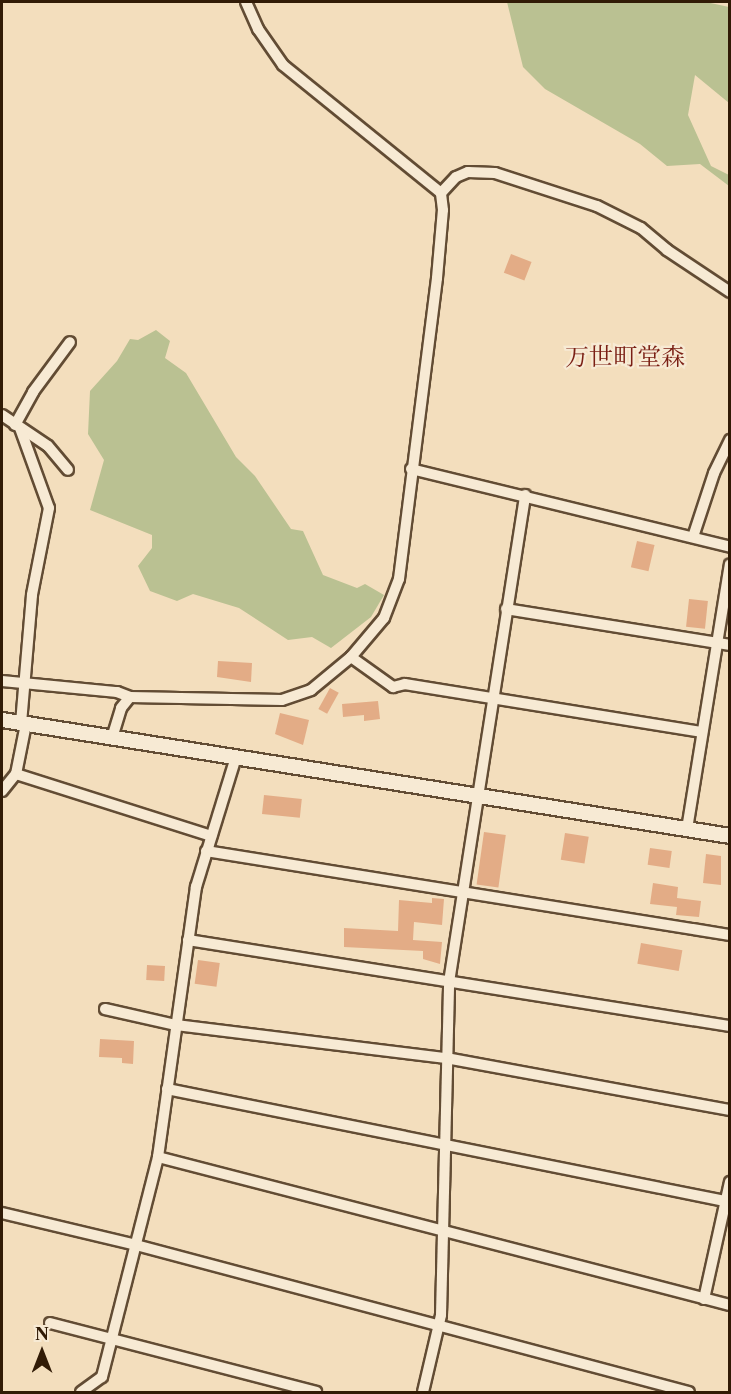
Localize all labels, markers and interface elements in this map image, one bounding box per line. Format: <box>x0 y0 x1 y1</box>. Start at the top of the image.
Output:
district label: 万世町堂森 <box>565 343 685 371</box>
north arrow <box>12 1322 72 1382</box>
text: N <box>35 1324 49 1344</box>

